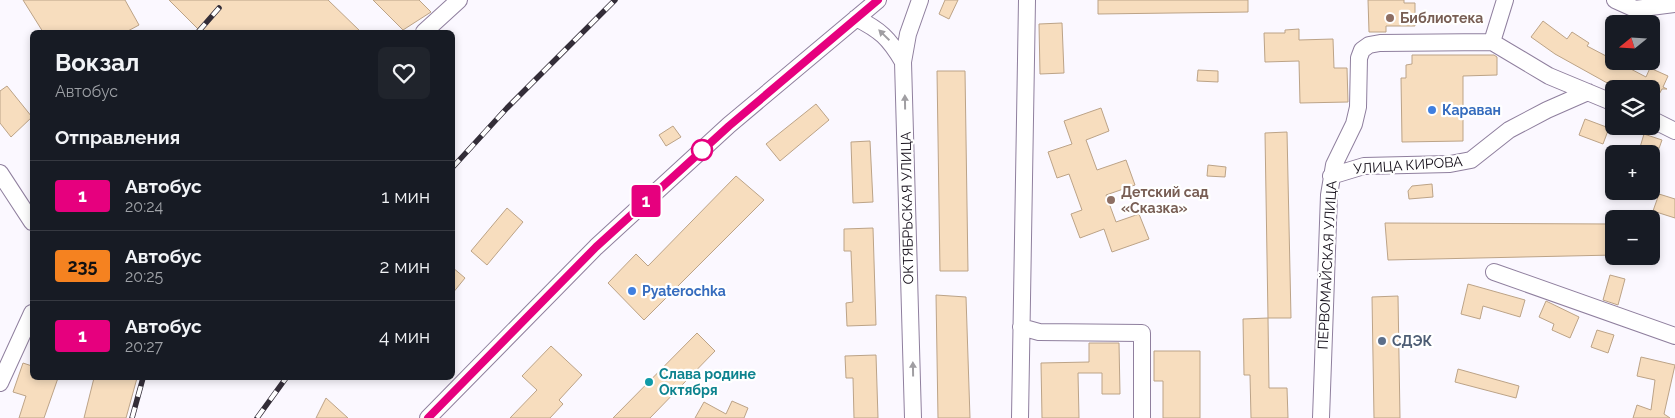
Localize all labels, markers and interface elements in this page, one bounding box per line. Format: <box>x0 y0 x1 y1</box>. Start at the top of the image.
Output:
place label: Библиотека <box>1400 10 1483 26</box>
marker: Библиотека <box>1384 12 1396 24</box>
north arrow <box>1605 15 1660 70</box>
map controls <box>1605 15 1660 265</box>
one-way arrow <box>878 29 890 41</box>
button: heart <box>378 47 430 99</box>
text: Вокзал <box>55 48 139 77</box>
button: layers <box>1605 80 1660 135</box>
text: Автобус <box>55 82 118 101</box>
one-way arrow <box>900 94 908 110</box>
place label: Караван <box>1442 102 1501 118</box>
marker: Караван <box>1426 104 1438 116</box>
text: Отправления <box>55 126 180 148</box>
street label: ОКТЯБРЬСКАЯ УЛИЦА <box>898 131 916 284</box>
unlabelled marker <box>691 139 713 161</box>
button: + <box>1605 145 1660 200</box>
street label: УЛИЦА КИРОВА <box>1353 153 1464 177</box>
text: Автобус <box>125 175 202 197</box>
street label: ПЕРВОМАЙСКАЯ УЛИЦА <box>1314 180 1339 350</box>
place label: Детский сад «Сказка» <box>1121 184 1209 216</box>
text: 1 <box>78 185 87 206</box>
text: 1 мин <box>381 185 430 207</box>
line badge: 1 <box>630 185 662 217</box>
text: 1 <box>642 190 650 211</box>
marker: Детский сад «Сказка» <box>1105 194 1117 206</box>
text: 20:24 <box>125 197 163 216</box>
button: − <box>1605 210 1660 265</box>
text: Автобус <box>125 245 202 267</box>
text: 235 <box>67 255 98 276</box>
text: 2 мин <box>380 255 430 277</box>
text: 20:25 <box>125 267 163 286</box>
place label: Pyaterochka <box>642 283 726 299</box>
marker: Pyaterochka <box>626 285 638 297</box>
text: Автобус <box>125 315 202 337</box>
text: 1 <box>78 325 87 346</box>
text: 4 мин <box>379 325 430 347</box>
place label: СДЭК <box>1392 333 1433 349</box>
marker: СДЭК <box>1376 335 1388 347</box>
text: 20:27 <box>125 337 163 356</box>
one-way arrow <box>909 361 917 377</box>
place label: Слава родине Октября <box>659 366 757 398</box>
marker: Слава родине Октября <box>643 376 655 388</box>

